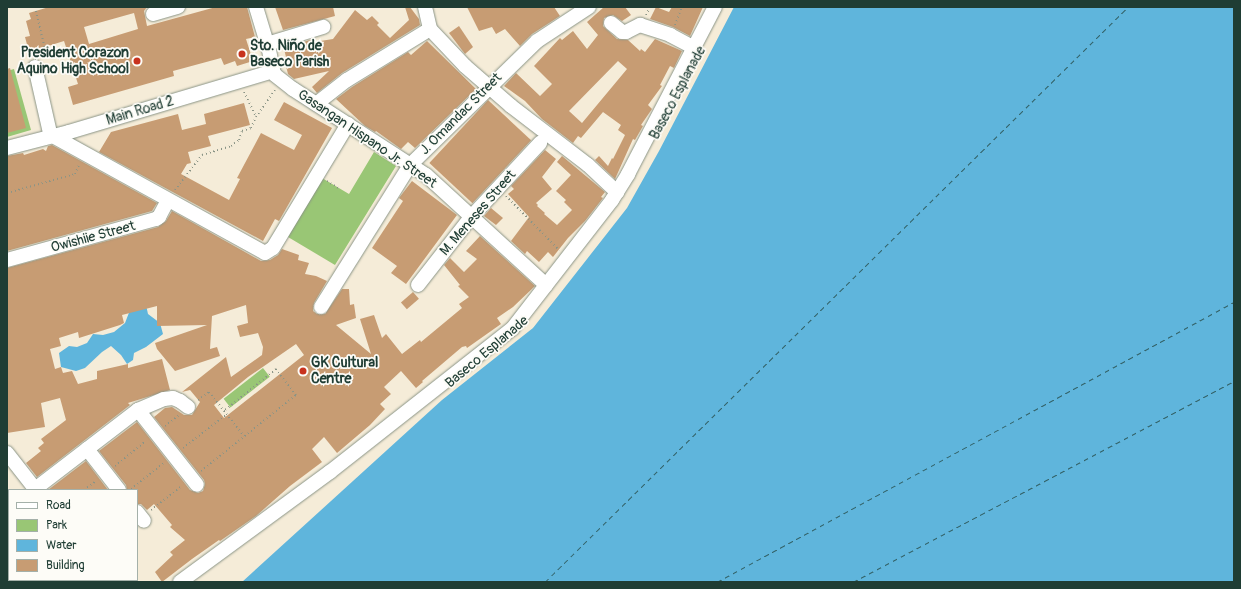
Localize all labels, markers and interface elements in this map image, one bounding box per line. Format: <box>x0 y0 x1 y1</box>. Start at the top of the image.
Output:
place label: Sto. Niño de Baseco Parish <box>250 38 329 70</box>
street label: Baseco Esplanade <box>646 44 710 142</box>
place label: President Corazon Aquino High School <box>17 45 129 78</box>
marker: Sto. Niño de Baseco Parish <box>237 49 247 59</box>
marker: President Corazon Aquino High School <box>132 56 142 66</box>
street label: J. Omandac Street <box>417 70 505 158</box>
street label: Gasangan Hispano Jr. Street <box>294 86 440 192</box>
street label: Main Road 2 <box>104 93 176 129</box>
street label: M. Meneses Street <box>436 167 520 259</box>
street label: Owishiie Street <box>49 218 137 256</box>
street label: Baseco Esplanade <box>442 312 532 392</box>
place label: GK Cultural Centre <box>311 355 378 388</box>
marker: GK Cultural Centre <box>298 366 308 376</box>
legend <box>8 489 138 581</box>
text: Road <box>46 498 71 513</box>
text: Park <box>46 518 67 533</box>
text: Water <box>46 538 77 553</box>
text: Building <box>46 558 85 573</box>

